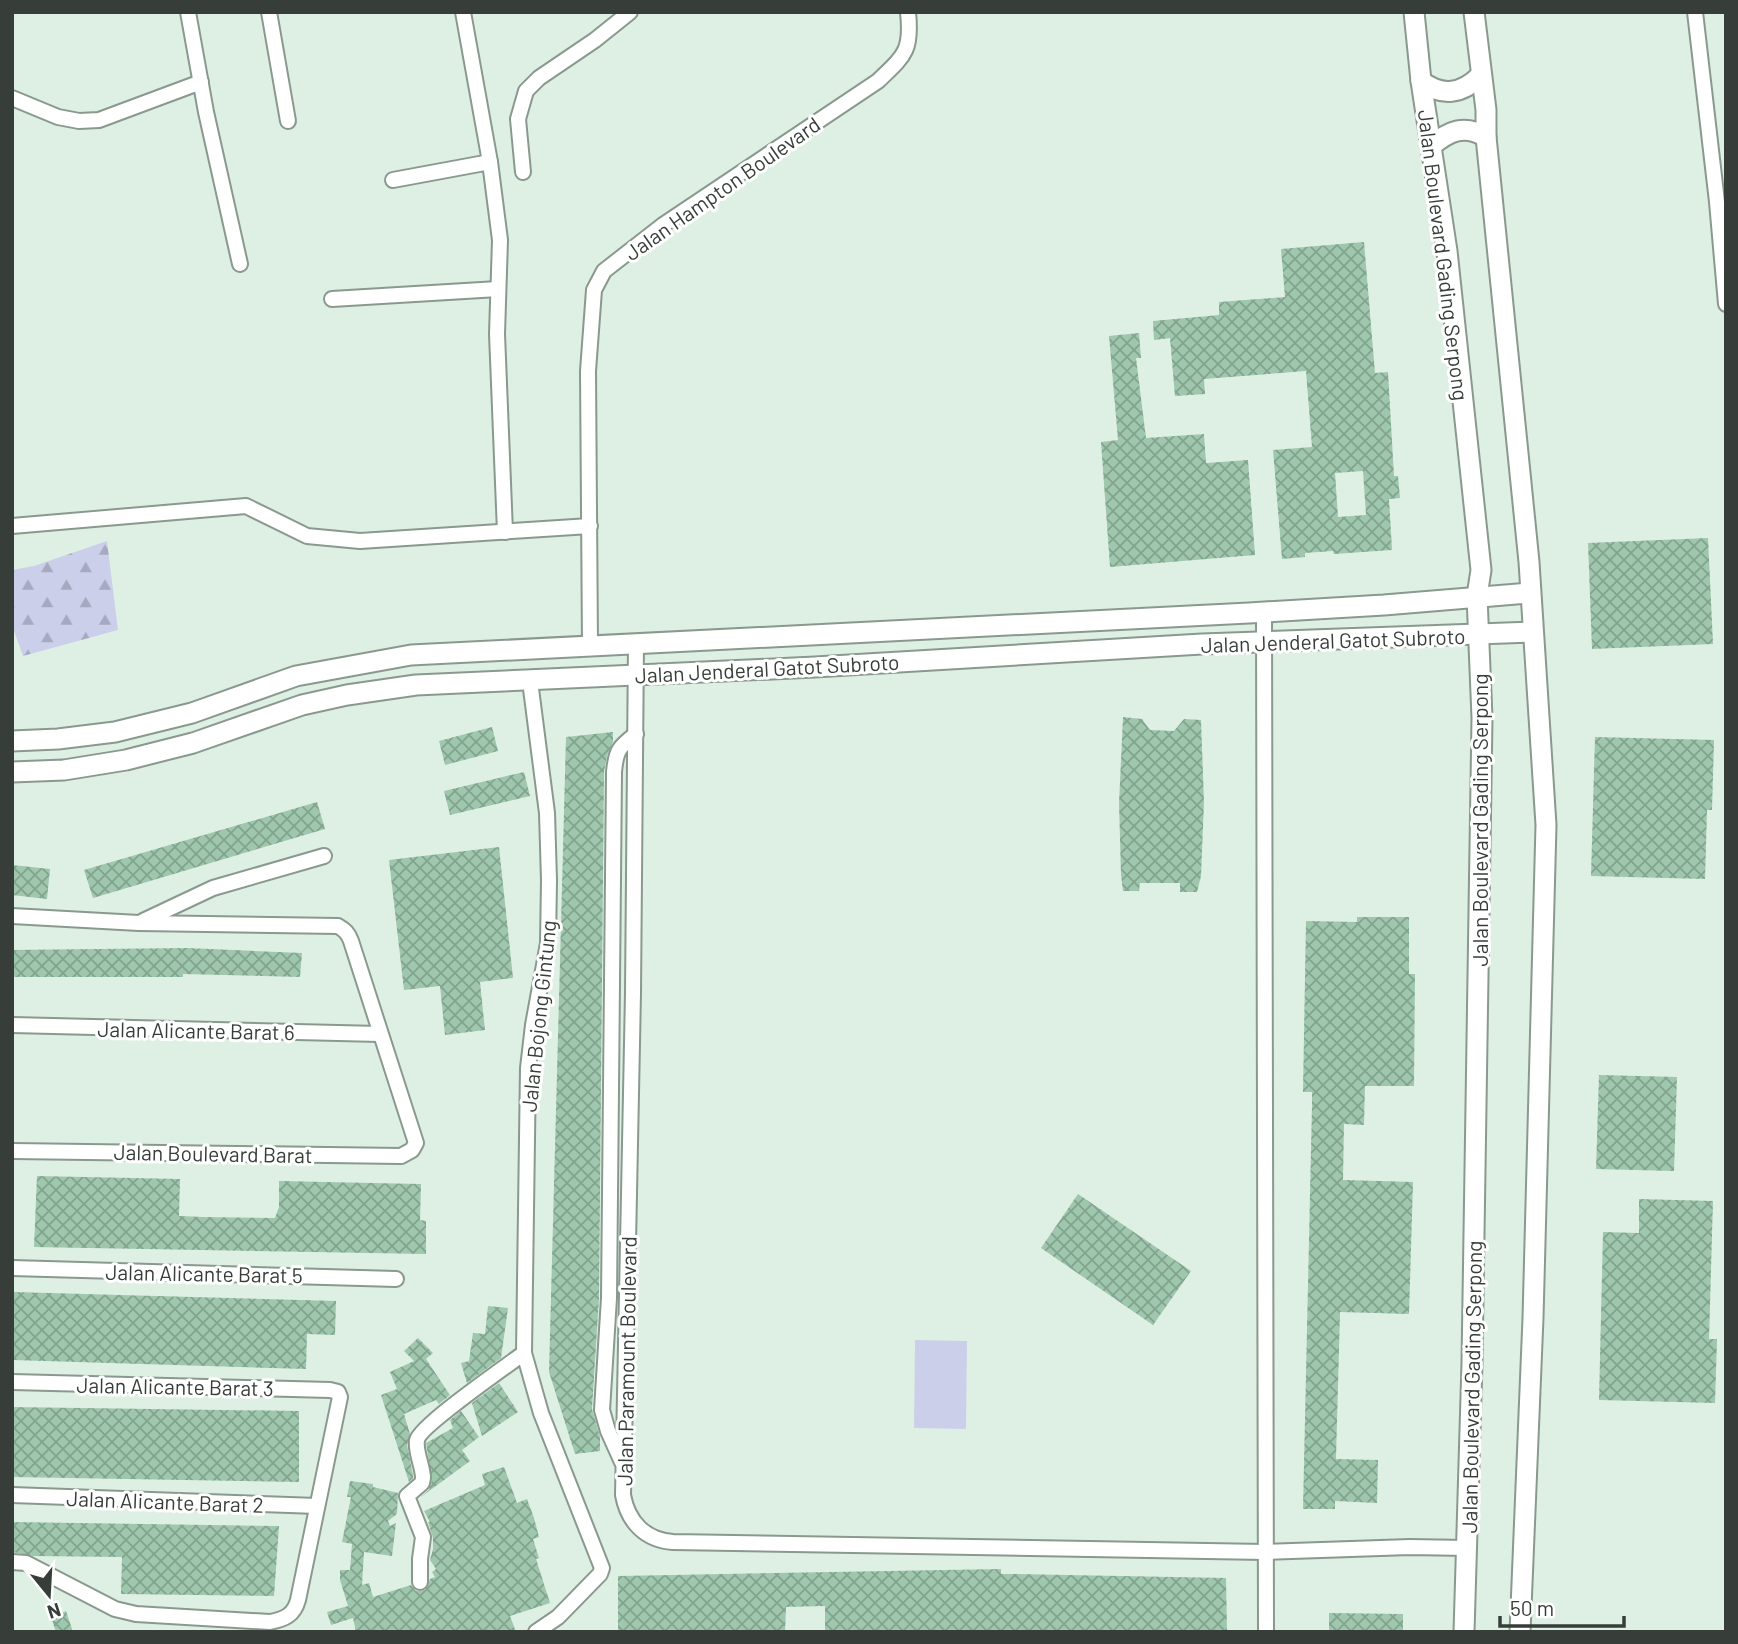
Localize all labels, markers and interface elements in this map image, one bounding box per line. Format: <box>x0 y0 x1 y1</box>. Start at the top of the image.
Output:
street label: Jalan Boulevard Gading Serpong <box>1414 108 1474 402</box>
street label: Jalan Hampton Boulevard <box>620 111 824 265</box>
street label: Jalan Jenderal Gatot Subroto <box>1200 623 1466 657</box>
street label: Jalan Jenderal Gatot Subroto <box>634 649 900 687</box>
street label: Jalan Boulevard Gading Serpong <box>1467 674 1492 966</box>
street label: Jalan Bojong Gintung <box>515 919 561 1113</box>
street label: Jalan Alicante Barat 6 <box>97 1016 295 1044</box>
street label: Jalan Boulevard Barat <box>113 1139 313 1167</box>
street label: Jalan Paramount Boulevard <box>611 1236 641 1486</box>
street label: Jalan Boulevard Gading Serpong <box>1456 1240 1486 1534</box>
street label: Jalan Alicante Barat 5 <box>105 1259 303 1287</box>
street label: Jalan Alicante Barat 3 <box>76 1372 274 1400</box>
street label: Jalan Alicante Barat 2 <box>66 1485 264 1517</box>
north arrow <box>14 1560 84 1630</box>
scale bar <box>1500 1584 1624 1628</box>
text: 50 m <box>1510 1595 1554 1620</box>
text: N <box>45 1599 64 1625</box>

